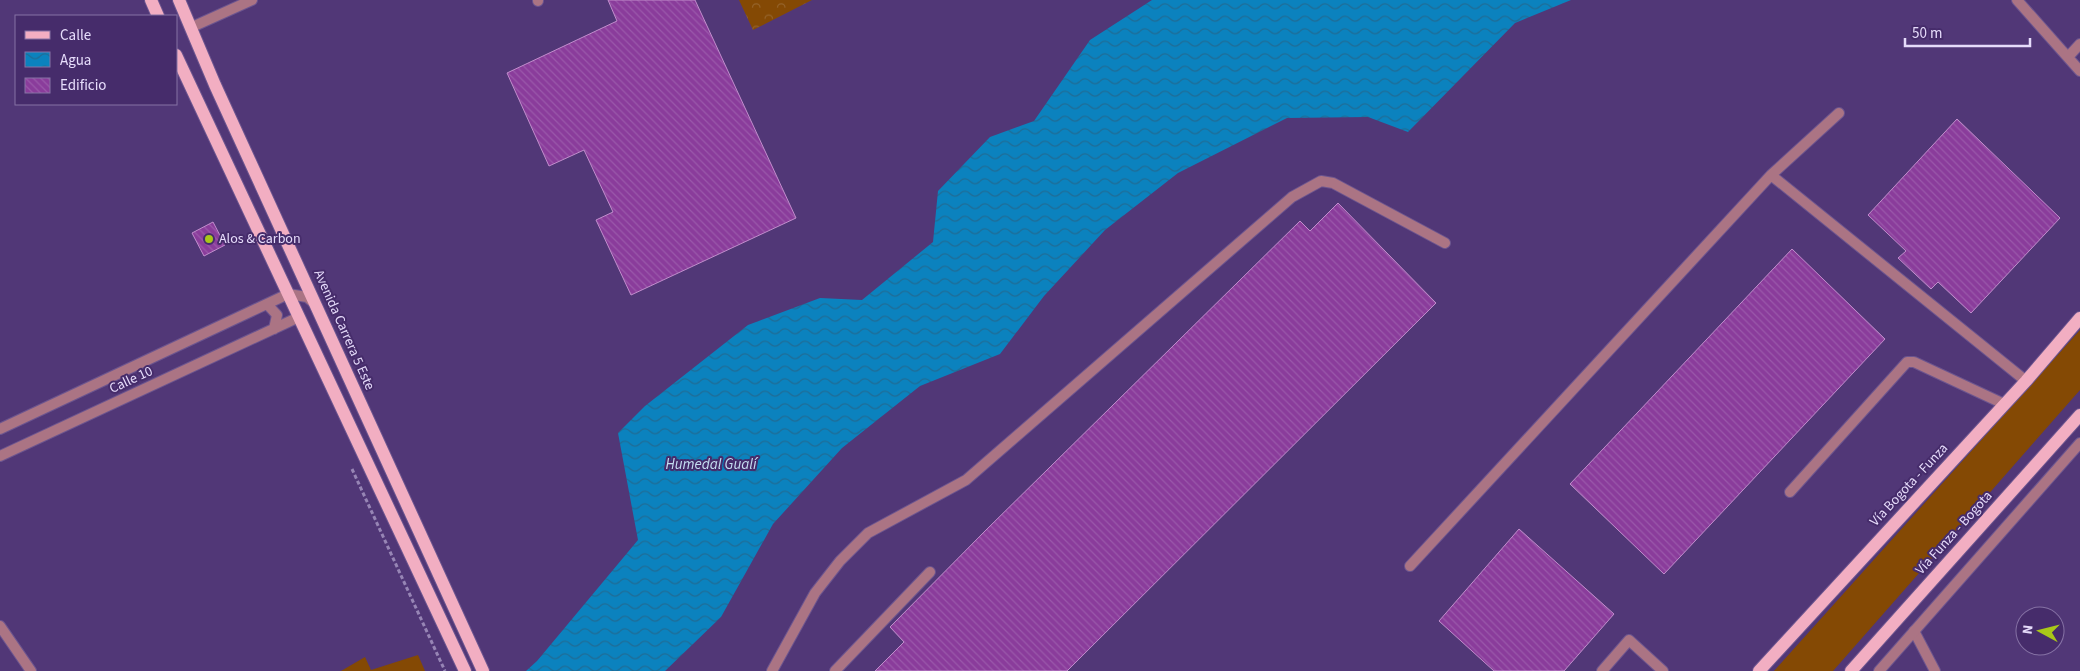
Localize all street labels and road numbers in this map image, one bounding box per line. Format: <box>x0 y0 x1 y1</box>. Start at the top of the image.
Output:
street label: Avenida Carrera 5 Este <box>308 267 380 393</box>
street label: Calle 10 <box>106 361 156 399</box>
street label: Vía Bogota - Funza <box>1865 439 1953 531</box>
street label: Vía Funza - Bogota <box>1911 487 1997 579</box>

